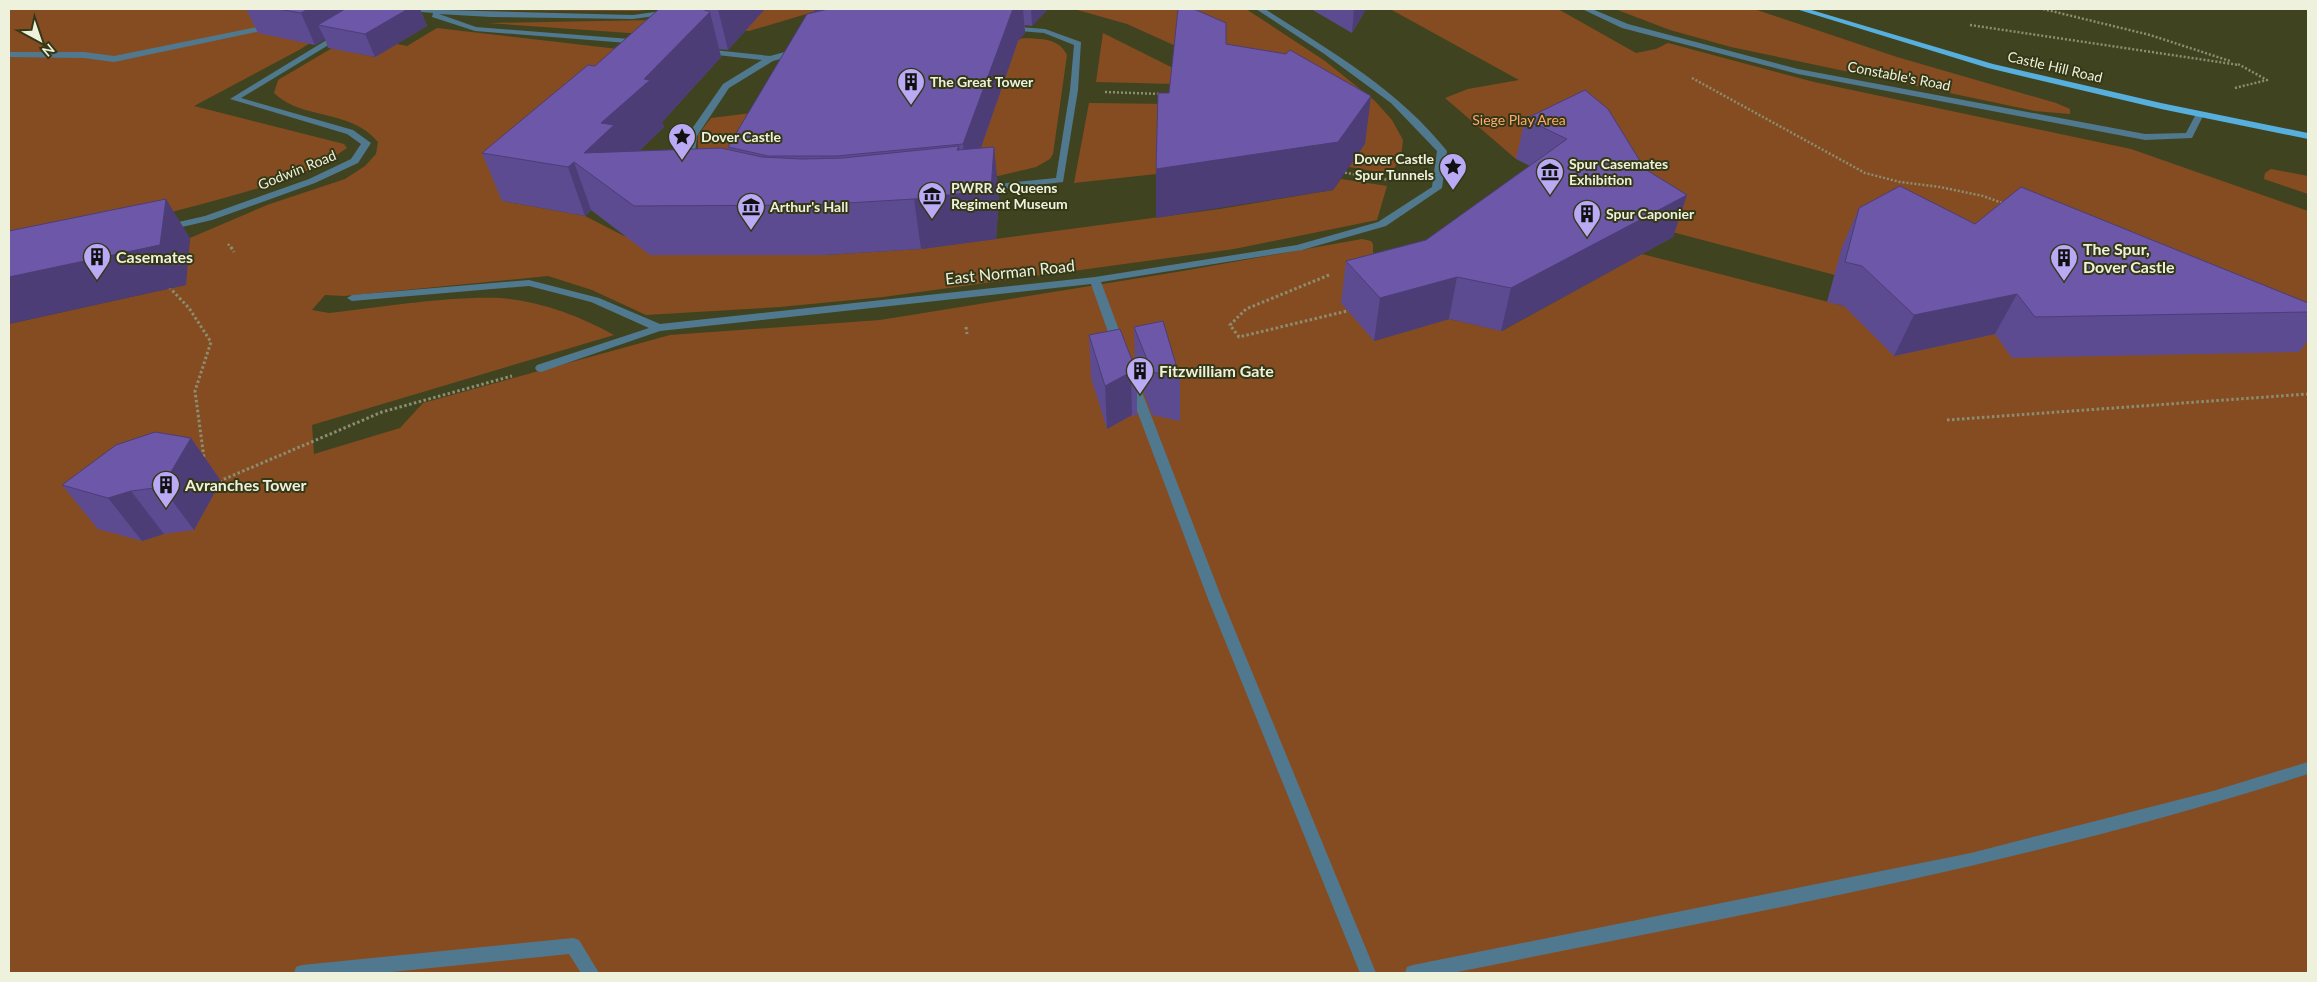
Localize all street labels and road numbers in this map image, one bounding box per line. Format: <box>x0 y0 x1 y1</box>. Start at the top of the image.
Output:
street label: Castle Hill Road <box>2006 47 2104 86</box>
street label: Constable's Road <box>1846 57 1952 94</box>
street label: Godwin Road <box>255 146 338 193</box>
street label: East Norman Road <box>944 255 1076 288</box>

